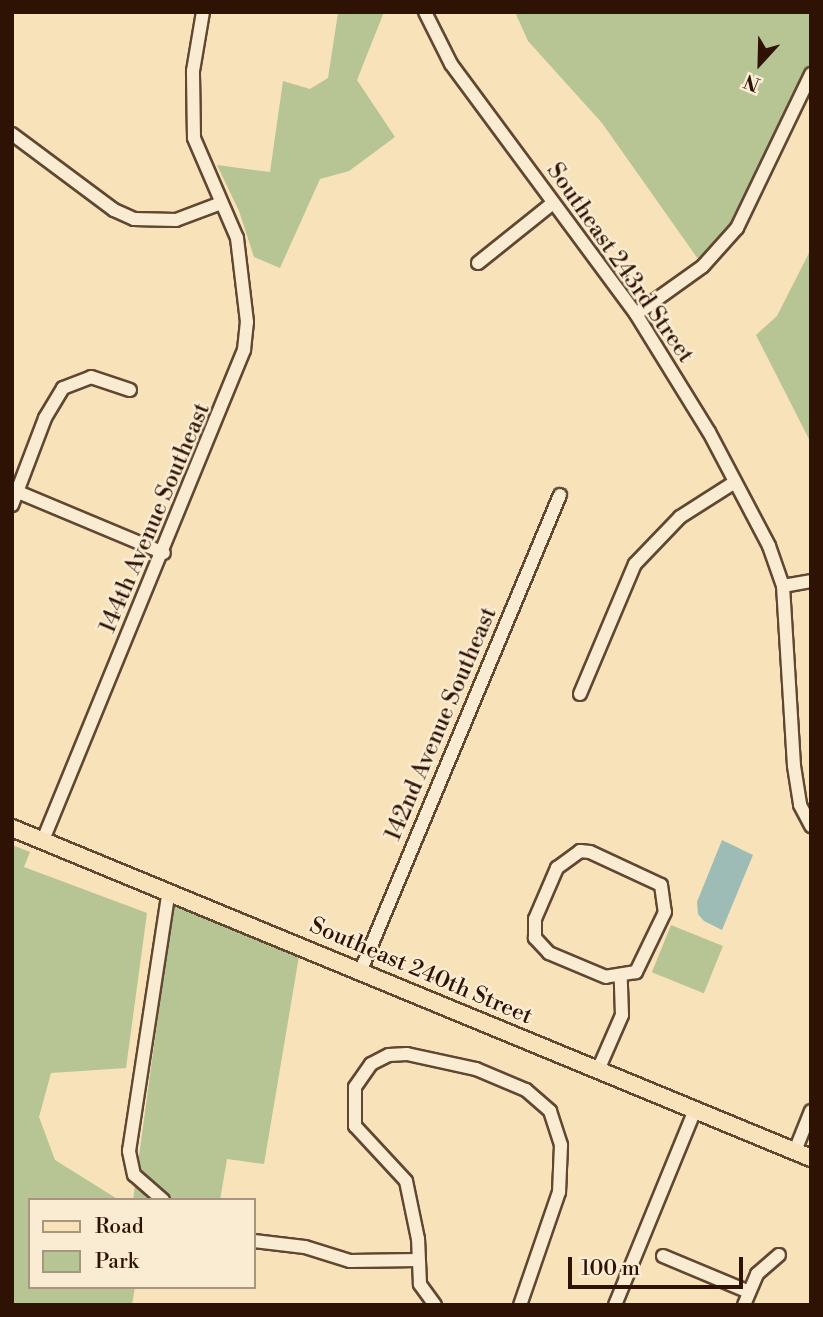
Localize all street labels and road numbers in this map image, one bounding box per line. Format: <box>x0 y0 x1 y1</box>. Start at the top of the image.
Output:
street label: Southeast 243rd Street <box>541 158 699 368</box>
street label: 144th Avenue Southeast <box>94 399 216 637</box>
street label: 142nd Avenue Southeast <box>379 603 503 845</box>
street label: Southeast 240th Street <box>305 912 537 1030</box>

